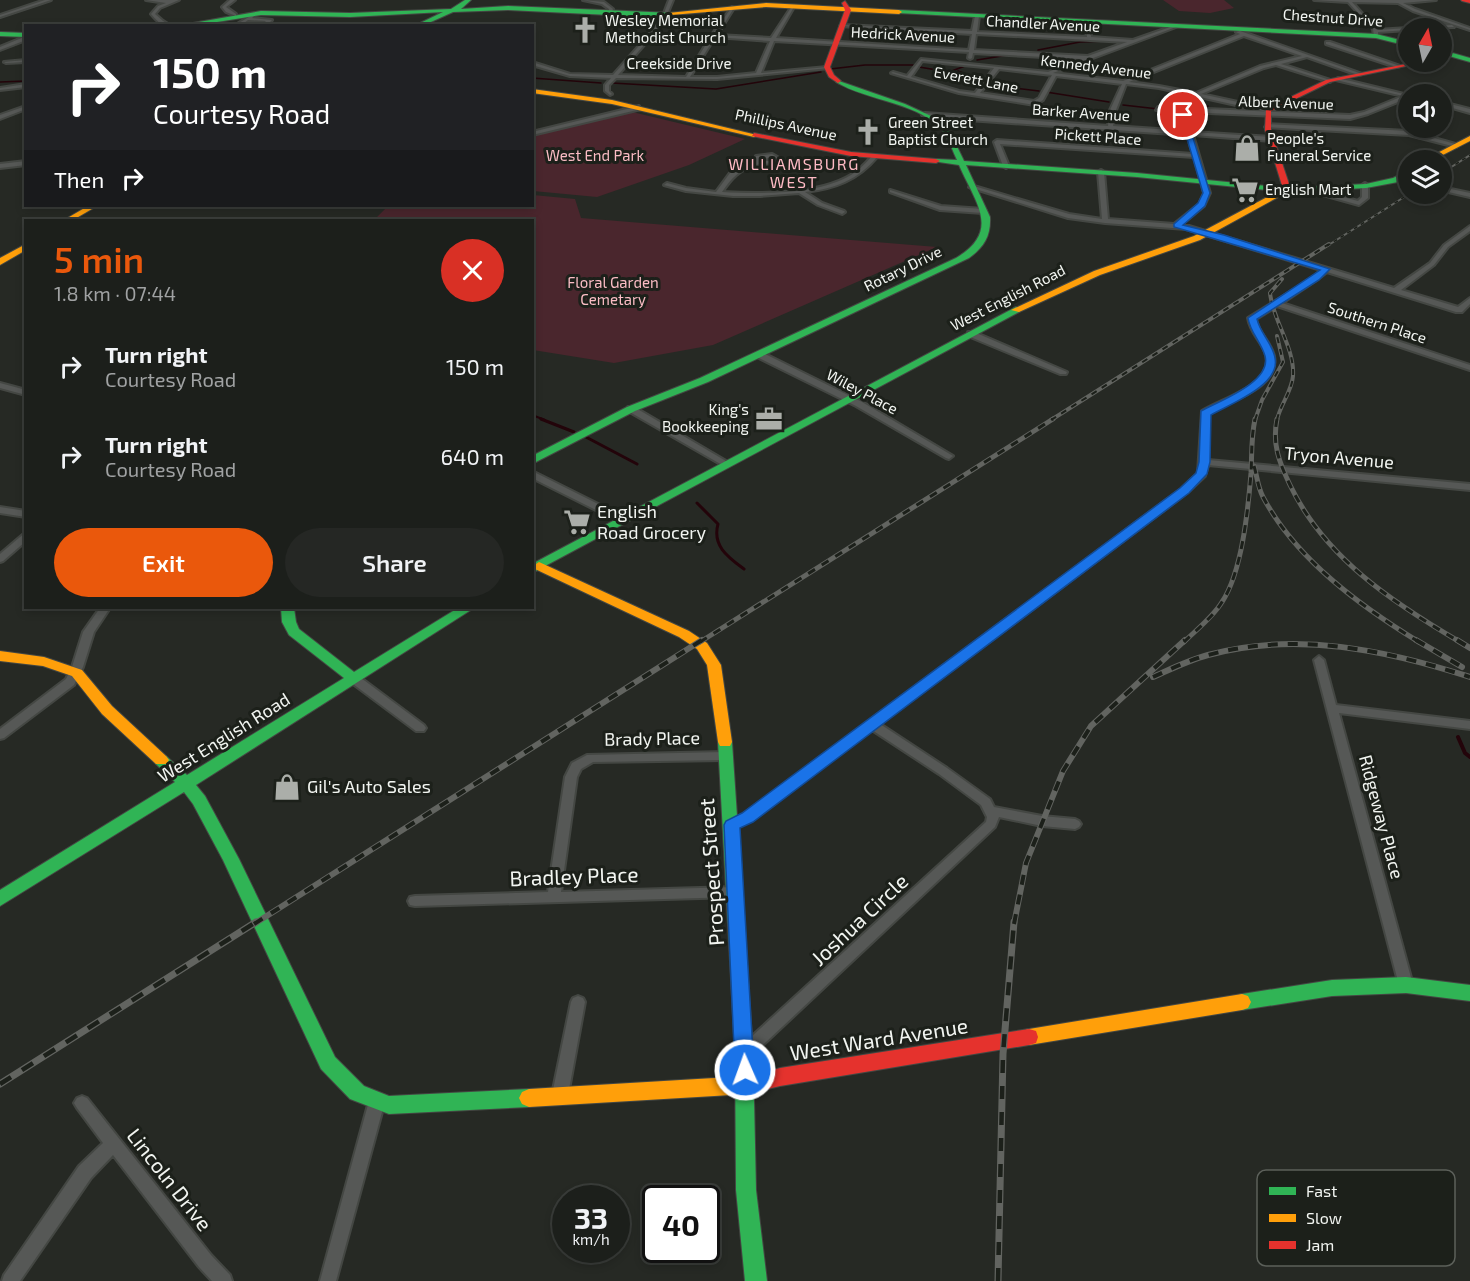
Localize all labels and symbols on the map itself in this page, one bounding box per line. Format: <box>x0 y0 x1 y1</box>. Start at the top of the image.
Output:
street label: Chestnut Drive <box>1282 5 1384 29</box>
place label: Wesley Memorial Methodist Church <box>605 11 726 46</box>
street label: Chandler Avenue <box>986 11 1101 35</box>
church icon: Wesley Memorial Methodist Church <box>570 15 600 45</box>
north arrow <box>1398 18 1452 72</box>
street label: Hedrick Avenue <box>850 22 956 46</box>
street label: Kennedy Avenue <box>1040 50 1153 82</box>
street label: Creekside Drive <box>626 54 732 72</box>
street label: Everett Lane <box>932 62 1020 96</box>
pin <box>1157 89 1208 140</box>
street label: Albert Avenue <box>1238 91 1334 113</box>
street label: Barker Avenue <box>1032 100 1131 124</box>
street label: Phillips Avenue <box>734 104 839 144</box>
place label: Green Street Baptist Church <box>888 113 988 148</box>
church icon: Green Street Baptist Church <box>853 117 883 147</box>
street label: Pickett Place <box>1054 124 1142 148</box>
place label: People's Funeral Service <box>1267 129 1371 164</box>
shop icon: People's Funeral Service <box>1232 133 1262 163</box>
park label: West End Park <box>546 146 645 164</box>
district label: WILLIAMSBURG WEST <box>728 154 860 191</box>
supermarket icon: English Mart <box>1230 175 1260 205</box>
place label: English Mart <box>1265 180 1352 198</box>
street label: Rotary Drive <box>861 242 944 295</box>
street label: West English Road <box>947 260 1068 334</box>
park label: Floral Garden Cemetary <box>567 273 659 308</box>
street label: Southern Place <box>1326 298 1429 347</box>
street label: Wiley Place <box>824 365 901 417</box>
place label: King's Bookkeeping <box>662 400 750 435</box>
office icon: King's Bookkeeping <box>754 404 784 434</box>
street label: Tryon Avenue <box>1283 441 1395 473</box>
place label: English Road Grocery <box>597 500 707 543</box>
supermarket icon: English Road Grocery <box>562 507 592 537</box>
street label: West English Road <box>153 688 294 787</box>
street label: Brady Place <box>604 726 700 750</box>
street label: Ridgeway Place <box>1355 752 1409 881</box>
shop icon: Gil's Auto Sales <box>272 772 302 802</box>
place label: Gil's Auto Sales <box>307 775 431 797</box>
street label: Prospect Street <box>693 797 728 947</box>
street label: Bradley Place <box>509 861 639 890</box>
street label: Joshua Circle <box>805 868 913 970</box>
street label: West Ward Avenue <box>788 1012 970 1065</box>
position arrow <box>713 1038 777 1102</box>
street label: Lincoln Drive <box>122 1123 218 1235</box>
legend <box>1257 1170 1455 1266</box>
text: Fast <box>1306 1181 1337 1200</box>
speed limit sign: 40 <box>642 1185 720 1263</box>
text: Slow <box>1306 1208 1342 1227</box>
text: Jam <box>1306 1235 1334 1254</box>

